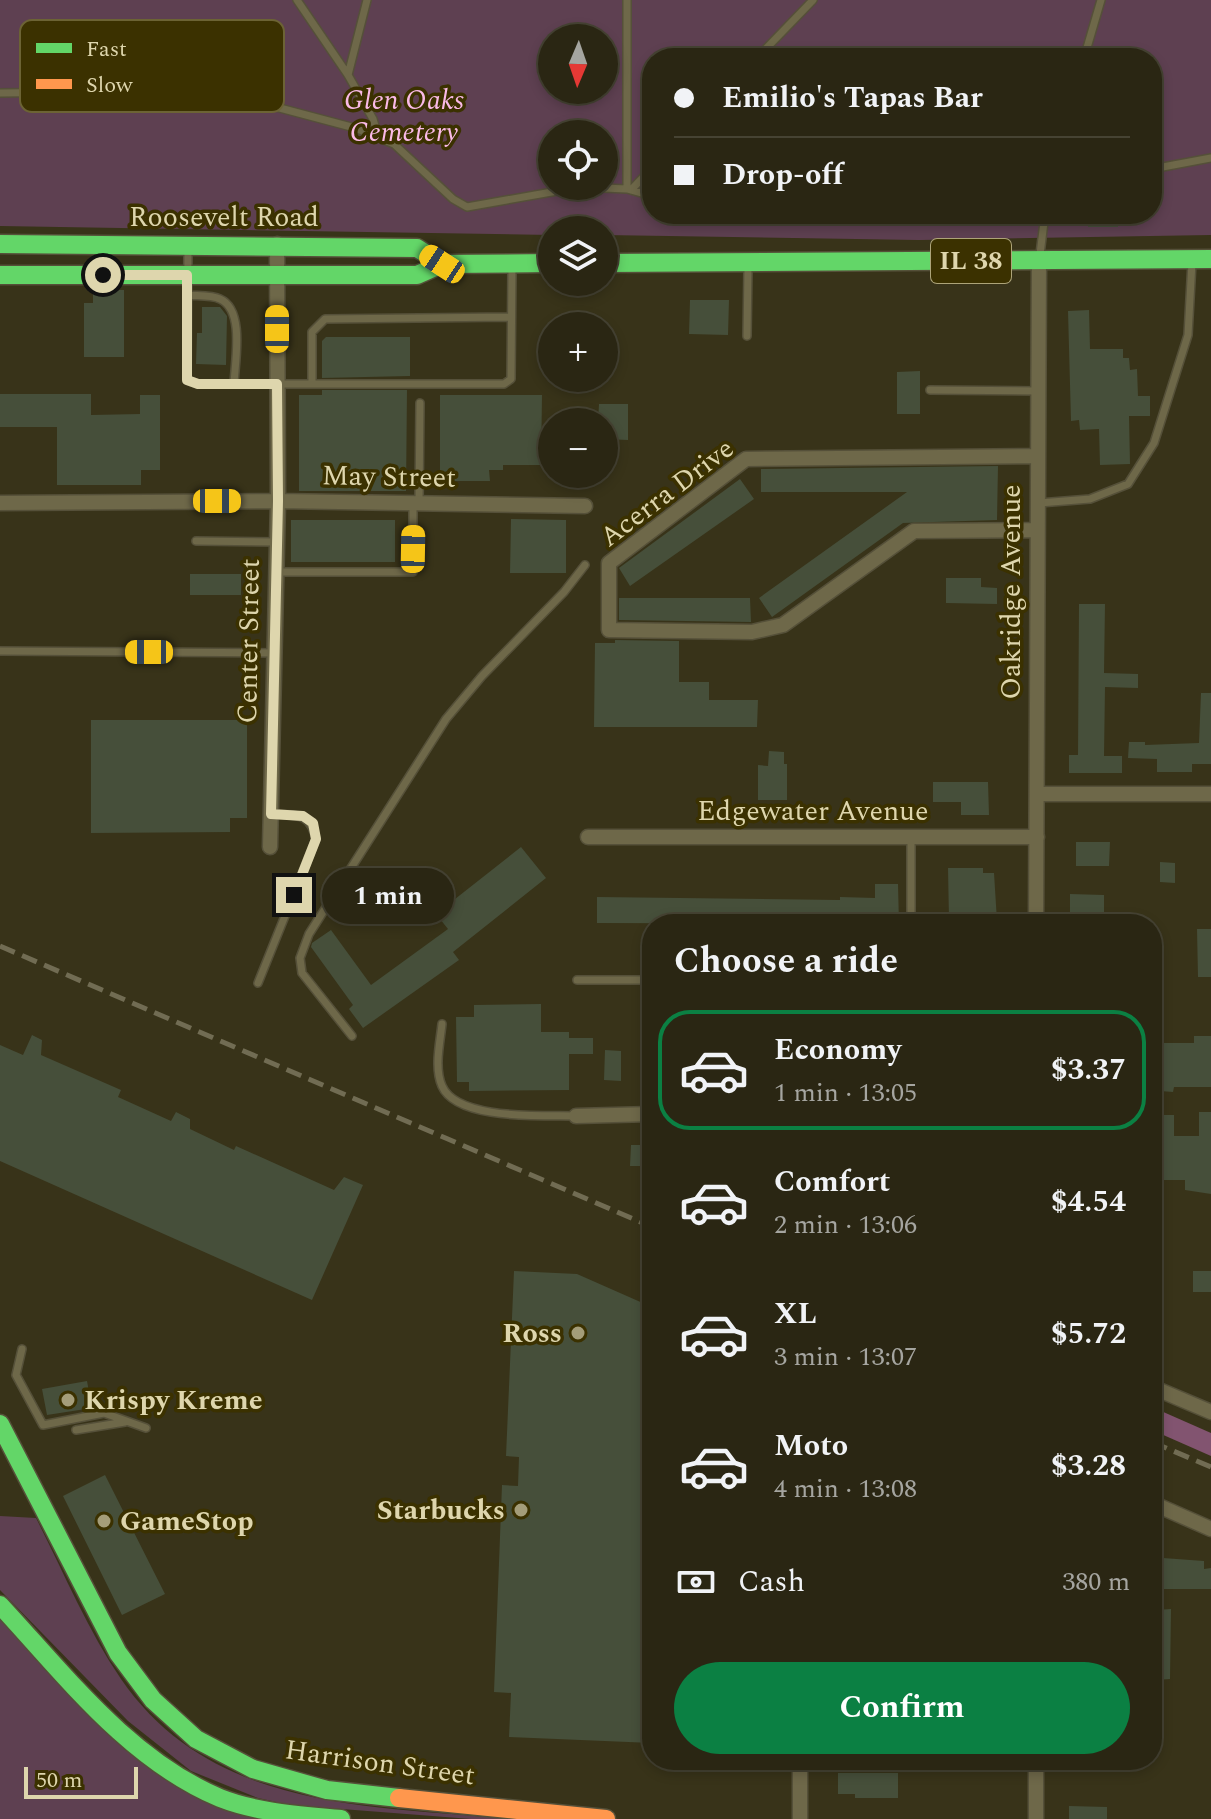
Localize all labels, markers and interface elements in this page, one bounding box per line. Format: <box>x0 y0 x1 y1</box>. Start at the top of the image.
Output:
legend <box>20 20 284 112</box>
north arrow <box>538 24 618 104</box>
map controls <box>538 24 618 488</box>
text: Fast <box>86 33 127 66</box>
text: Slow <box>86 69 134 102</box>
text: Emilio's Tapas Bar <box>722 75 983 121</box>
park label: Glen Oaks Cemetery <box>344 79 464 154</box>
button: locate <box>538 120 618 200</box>
text: Drop-off <box>722 152 843 198</box>
street label: Roosevelt Road <box>129 196 319 239</box>
button: layers <box>538 216 618 296</box>
road number: IL 38 <box>931 239 1011 283</box>
car <box>415 241 469 287</box>
route start <box>85 257 121 293</box>
car <box>265 305 289 353</box>
button: + <box>538 312 618 392</box>
button: − <box>538 408 618 488</box>
street label: Acerra Drive <box>590 428 744 558</box>
street label: May Street <box>321 454 457 500</box>
street label: Oakridge Avenue <box>990 484 1033 700</box>
car <box>193 489 241 513</box>
car <box>401 525 425 573</box>
street label: Center Street <box>226 558 272 724</box>
car <box>125 640 173 664</box>
street label: Edgewater Avenue <box>697 790 929 833</box>
callout: 1 min <box>322 867 454 923</box>
text: 1 min <box>353 876 423 916</box>
route end <box>276 877 312 913</box>
text: Choose a ride <box>674 934 898 989</box>
text: Economy <box>774 1027 901 1073</box>
icon: car <box>678 1034 750 1106</box>
text: $3.37 <box>1051 1047 1126 1093</box>
text: 1 min · 13:05 <box>774 1073 917 1113</box>
text: Comfort <box>774 1159 890 1205</box>
icon: car <box>678 1166 750 1238</box>
text: $4.54 <box>1051 1179 1126 1225</box>
text: 2 min · 13:06 <box>774 1205 917 1245</box>
text: XL <box>774 1291 817 1337</box>
icon: car <box>678 1298 750 1370</box>
text: $5.72 <box>1051 1311 1126 1357</box>
place label: Ross <box>502 1312 562 1355</box>
marker: Ross <box>569 1324 587 1342</box>
text: 3 min · 13:07 <box>774 1337 917 1377</box>
place label: Krispy Kreme <box>84 1379 263 1422</box>
marker: Krispy Kreme <box>59 1391 77 1409</box>
text: Moto <box>774 1423 848 1469</box>
icon: car <box>678 1430 750 1502</box>
text: $3.28 <box>1051 1443 1126 1489</box>
text: 4 min · 13:08 <box>774 1469 917 1509</box>
place label: Starbucks <box>377 1489 505 1532</box>
place label: GameStop <box>120 1500 253 1543</box>
marker: Starbucks <box>512 1501 530 1519</box>
marker: GameStop <box>95 1512 113 1530</box>
text: Cash <box>738 1559 805 1605</box>
icon: cash <box>674 1560 718 1604</box>
text: 380 m <box>1062 1562 1130 1602</box>
button: Confirm <box>674 1662 1130 1754</box>
street label: Harrison Street <box>282 1728 478 1798</box>
scale bar <box>24 1763 138 1799</box>
text: 50 m <box>36 1764 82 1797</box>

